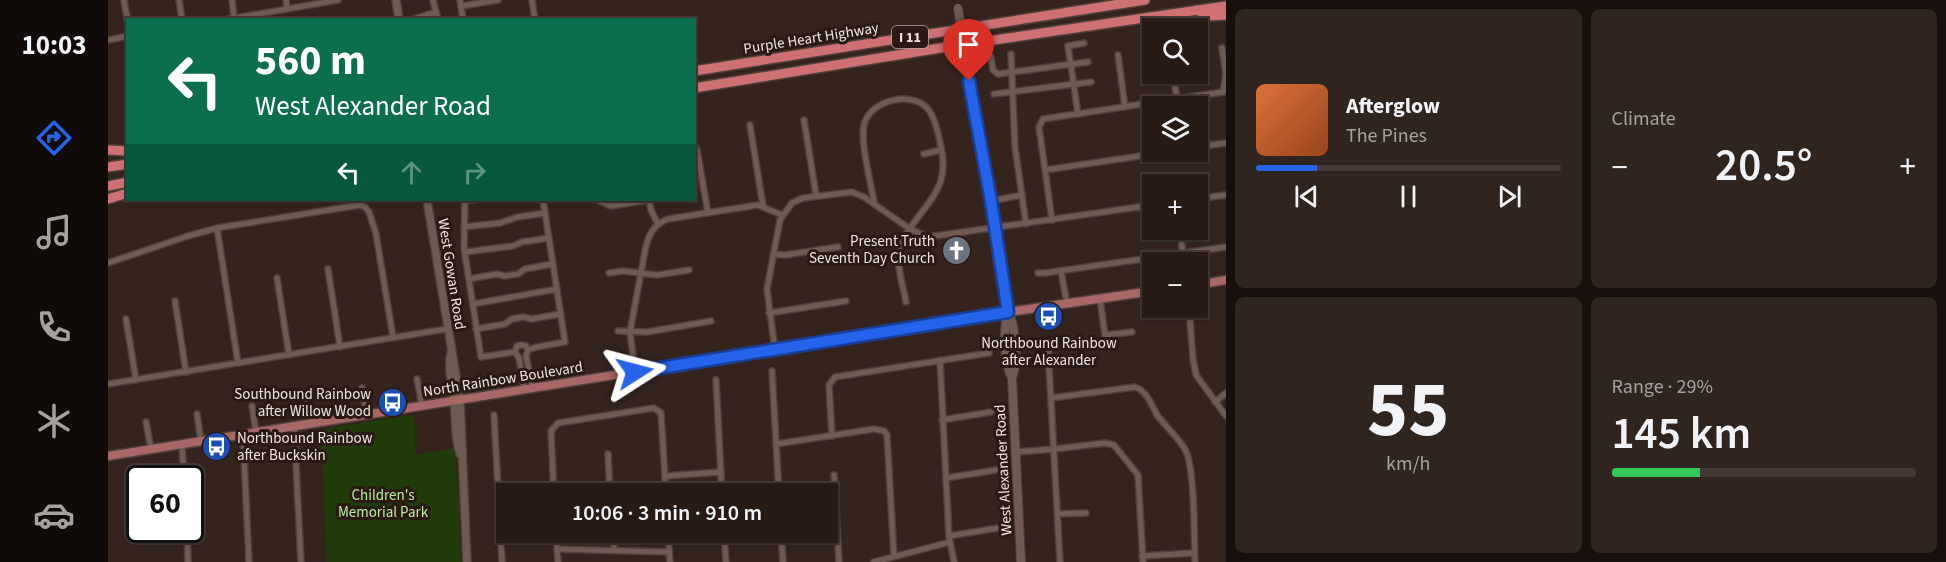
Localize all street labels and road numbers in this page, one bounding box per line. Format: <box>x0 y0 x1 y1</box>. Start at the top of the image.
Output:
street label: Purple Heart Highway <box>742 17 880 60</box>
road number: I 11 <box>892 26 928 48</box>
street label: West Gowan Road <box>432 217 471 331</box>
street label: North Rainbow Boulevard <box>422 356 584 402</box>
street label: West Alexander Road <box>990 404 1017 536</box>

